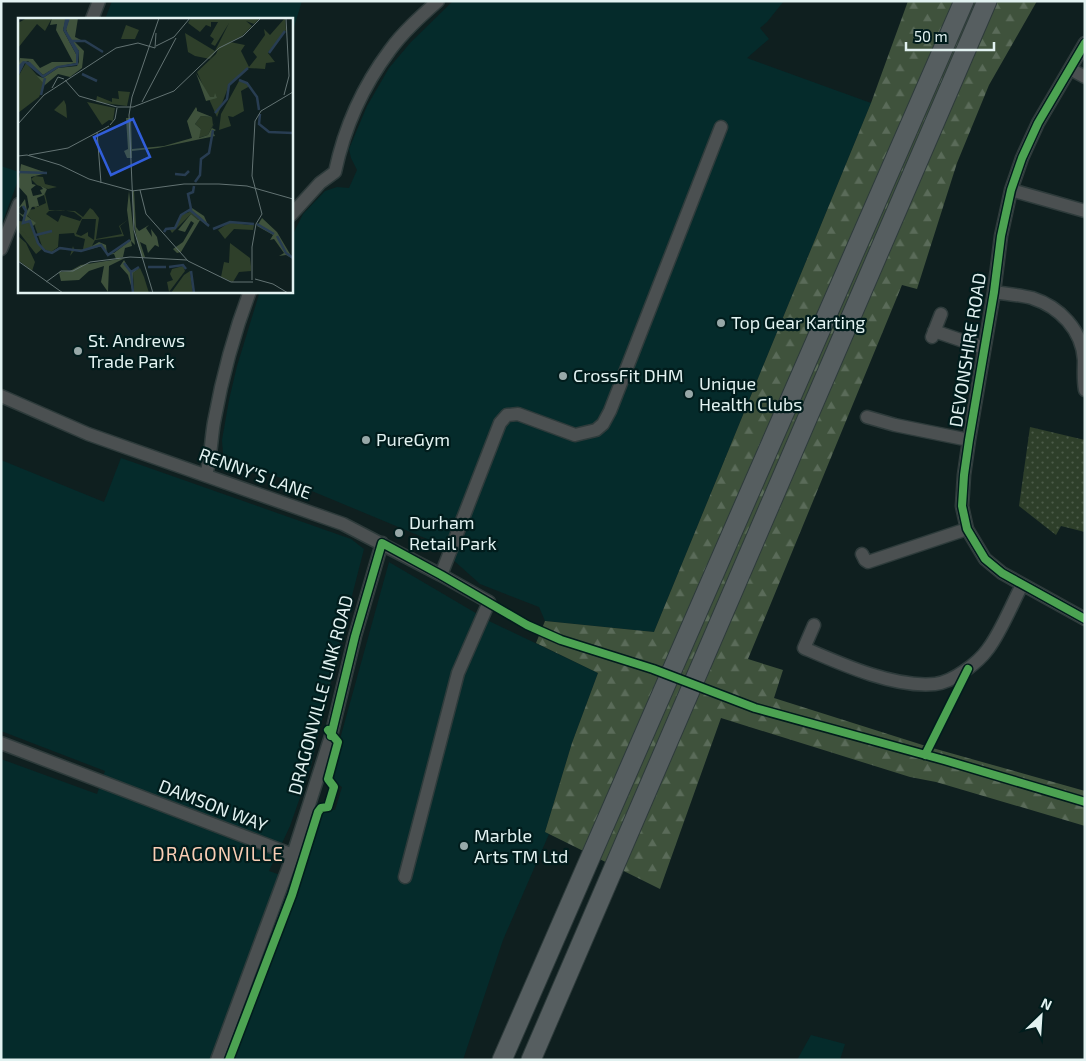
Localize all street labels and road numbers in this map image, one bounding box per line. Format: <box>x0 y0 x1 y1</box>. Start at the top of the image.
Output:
street label: DEVONSHIRE ROAD <box>944 271 990 429</box>
street label: RENNY'S LANE <box>196 443 315 504</box>
street label: DRAGONVILLE LINK ROAD <box>283 592 357 797</box>
street label: DAMSON WAY <box>156 774 271 836</box>

